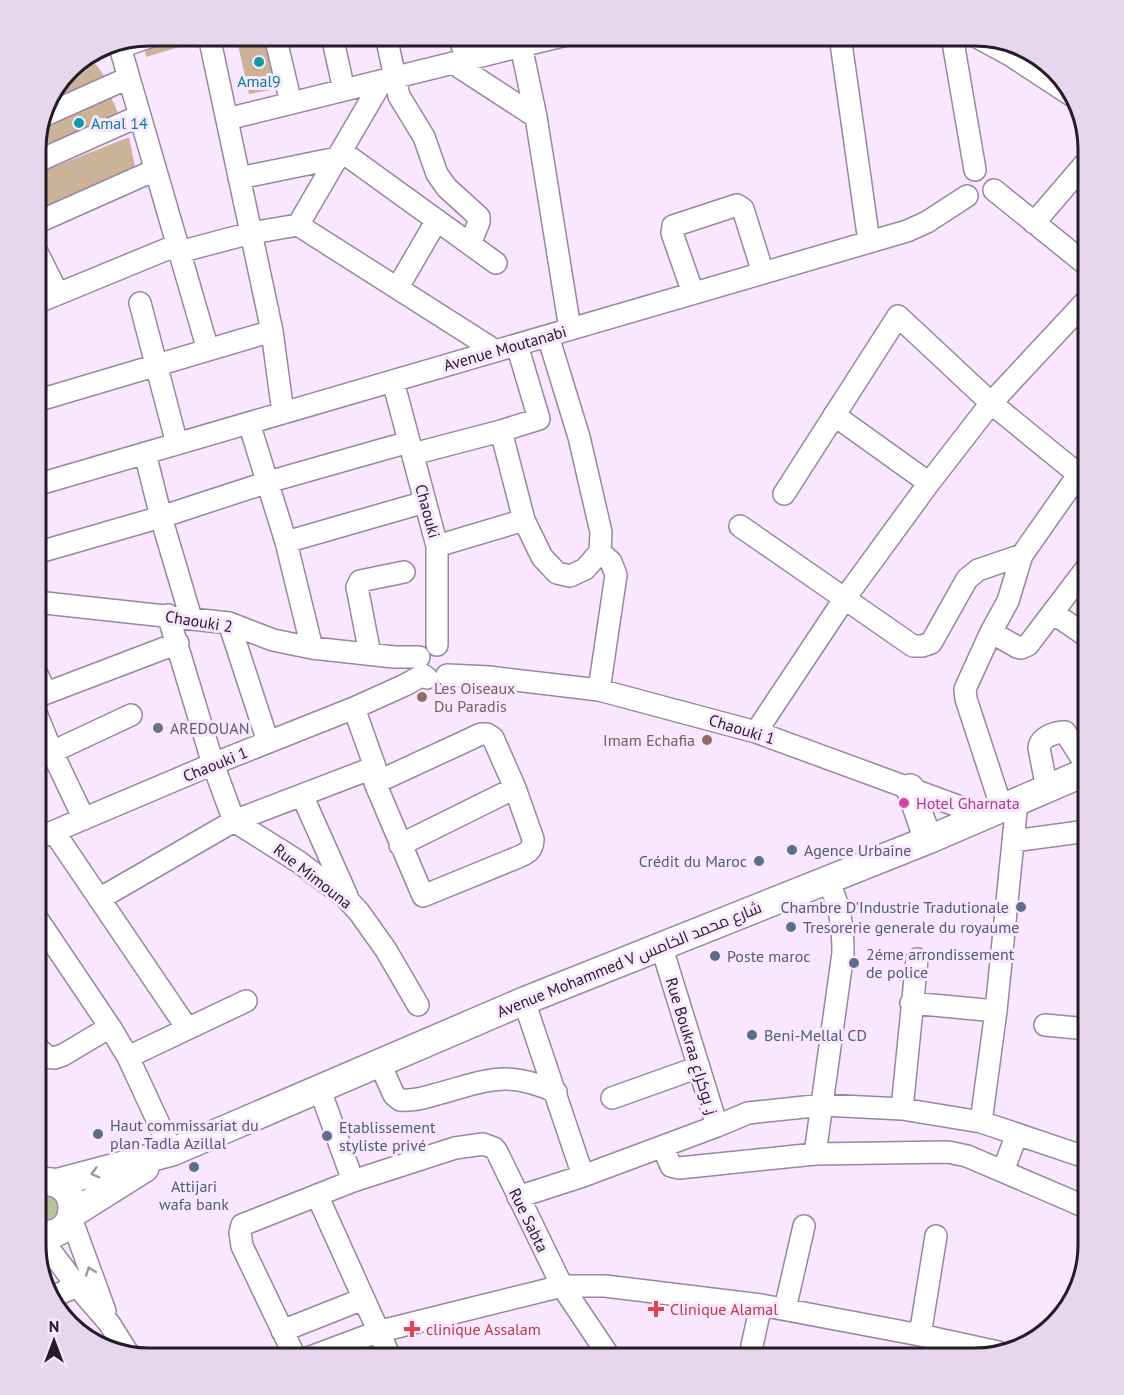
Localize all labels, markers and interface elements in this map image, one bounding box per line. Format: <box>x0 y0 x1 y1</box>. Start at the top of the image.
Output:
marker: Amal9 <box>252 55 266 69</box>
place label: Amal9 <box>237 71 281 91</box>
place label: Amal 14 <box>91 113 148 133</box>
marker: Amal 14 <box>72 116 86 130</box>
street label: Avenue Moutanabi <box>441 321 569 375</box>
street label: Chaouki <box>411 482 445 540</box>
street label: Chaouki 2 <box>164 606 234 636</box>
place label: Les Oiseaux Du Paradis <box>434 678 515 716</box>
marker: Les Oiseaux Du Paradis <box>415 690 429 704</box>
street label: Chaouki 1 <box>707 710 777 748</box>
place label: AREDOUAN <box>170 718 249 738</box>
marker: AREDOUAN <box>151 721 165 735</box>
place label: Imam Echafia <box>603 730 695 750</box>
marker: Imam Echafia <box>700 733 714 747</box>
street label: Chaouki 1 <box>180 742 250 786</box>
place label: Hotel Gharnata <box>916 793 1020 813</box>
marker: Hotel Gharnata <box>897 796 911 810</box>
street label: Rue Mimouna <box>270 839 356 913</box>
place label: Agence Urbaine <box>804 840 912 860</box>
marker: Agence Urbaine <box>785 843 799 857</box>
place label: Crédit du Maroc <box>639 851 747 871</box>
marker: Crédit du Maroc <box>752 854 766 868</box>
street label: Avenue Mohammed V شارع محمد الخامس <box>494 897 765 1023</box>
place label: Chambre D'Industrie Tradutionale <box>780 897 1009 917</box>
marker: Chambre D'Industrie Tradutionale <box>1014 900 1028 914</box>
place label: Tresorerie generale du royaume <box>803 917 1019 937</box>
marker: Tresorerie generale du royaume <box>784 920 798 934</box>
place label: 2éme arrondissement de police <box>866 944 1015 982</box>
place label: Poste maroc <box>727 946 811 966</box>
marker: Poste maroc <box>708 949 722 963</box>
marker: 2éme arrondissement de police <box>847 956 861 970</box>
street label: Rue Boukraa ز. بوكراع <box>660 975 722 1118</box>
place label: Beni-Mellal CD <box>764 1025 867 1045</box>
marker: Beni-Mellal CD <box>745 1028 759 1042</box>
place label: Haut commissariat du plan Tadla Azillal <box>110 1115 259 1153</box>
place label: Etablissement styliste privé <box>339 1117 436 1155</box>
marker: Haut commissariat du plan Tadla Azillal <box>91 1127 105 1141</box>
marker: Etablissement styliste privé <box>320 1129 334 1143</box>
marker: Attijari wafa bank <box>187 1160 201 1174</box>
one-way arrow <box>90 1165 100 1178</box>
place label: Attijari wafa bank <box>159 1176 229 1214</box>
street label: Rue Sabta <box>505 1185 553 1255</box>
one-way arrow <box>85 1266 97 1277</box>
place label: Clinique Alamal <box>670 1299 778 1319</box>
marker: Clinique Alamal <box>647 1300 665 1318</box>
north arrow <box>24 1311 84 1371</box>
text: N <box>49 1316 59 1336</box>
place label: clinique Assalam <box>426 1319 541 1339</box>
marker: clinique Assalam <box>403 1320 421 1338</box>

